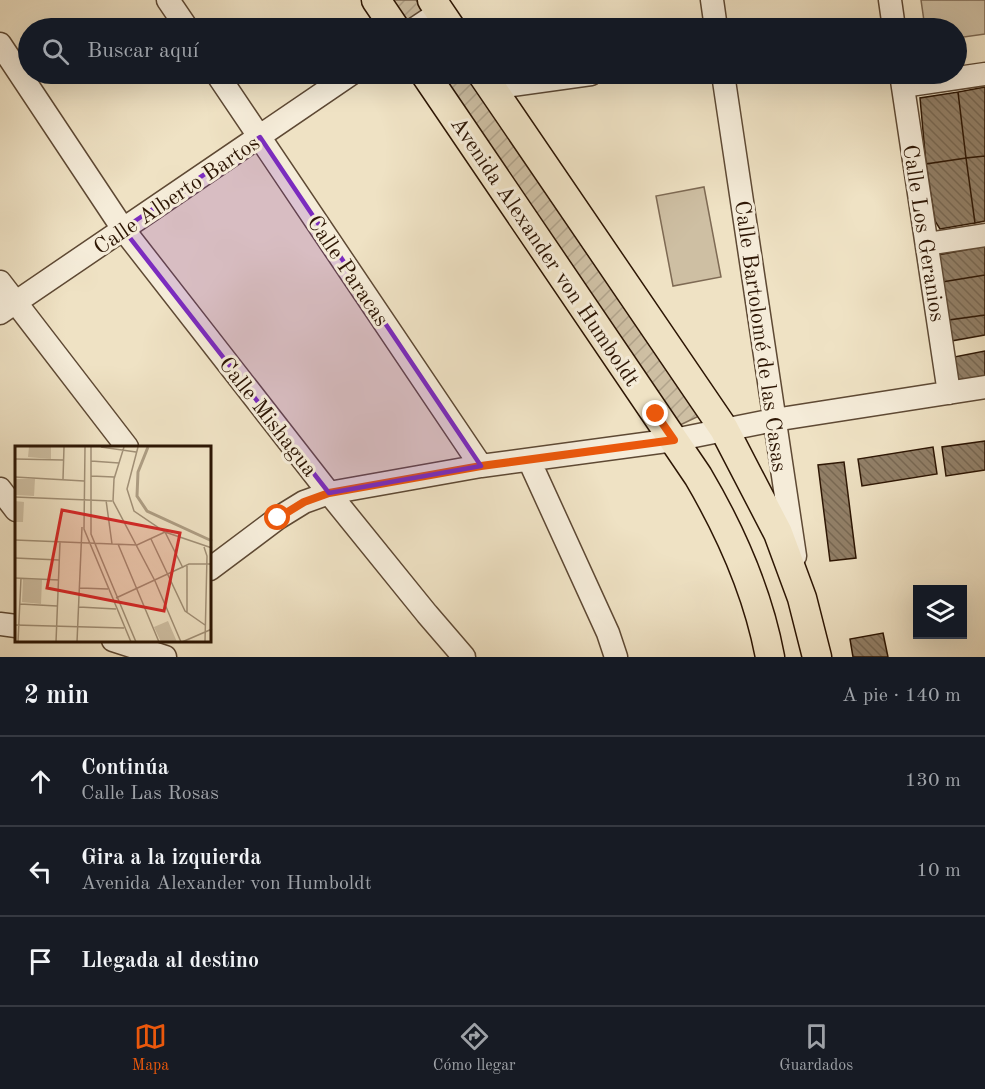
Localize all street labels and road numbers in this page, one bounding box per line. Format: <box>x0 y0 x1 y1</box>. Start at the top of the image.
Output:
street label: Avenida Alexander von Humboldt <box>446 113 643 391</box>
street label: Calle Alberto Bartos <box>90 132 264 259</box>
street label: Calle Los Geranios <box>898 143 948 324</box>
street label: Calle Bartolomé de las Casas <box>730 199 790 473</box>
street label: Calle Paracas <box>302 212 392 331</box>
street label: Calle Mishagua <box>214 353 321 481</box>

